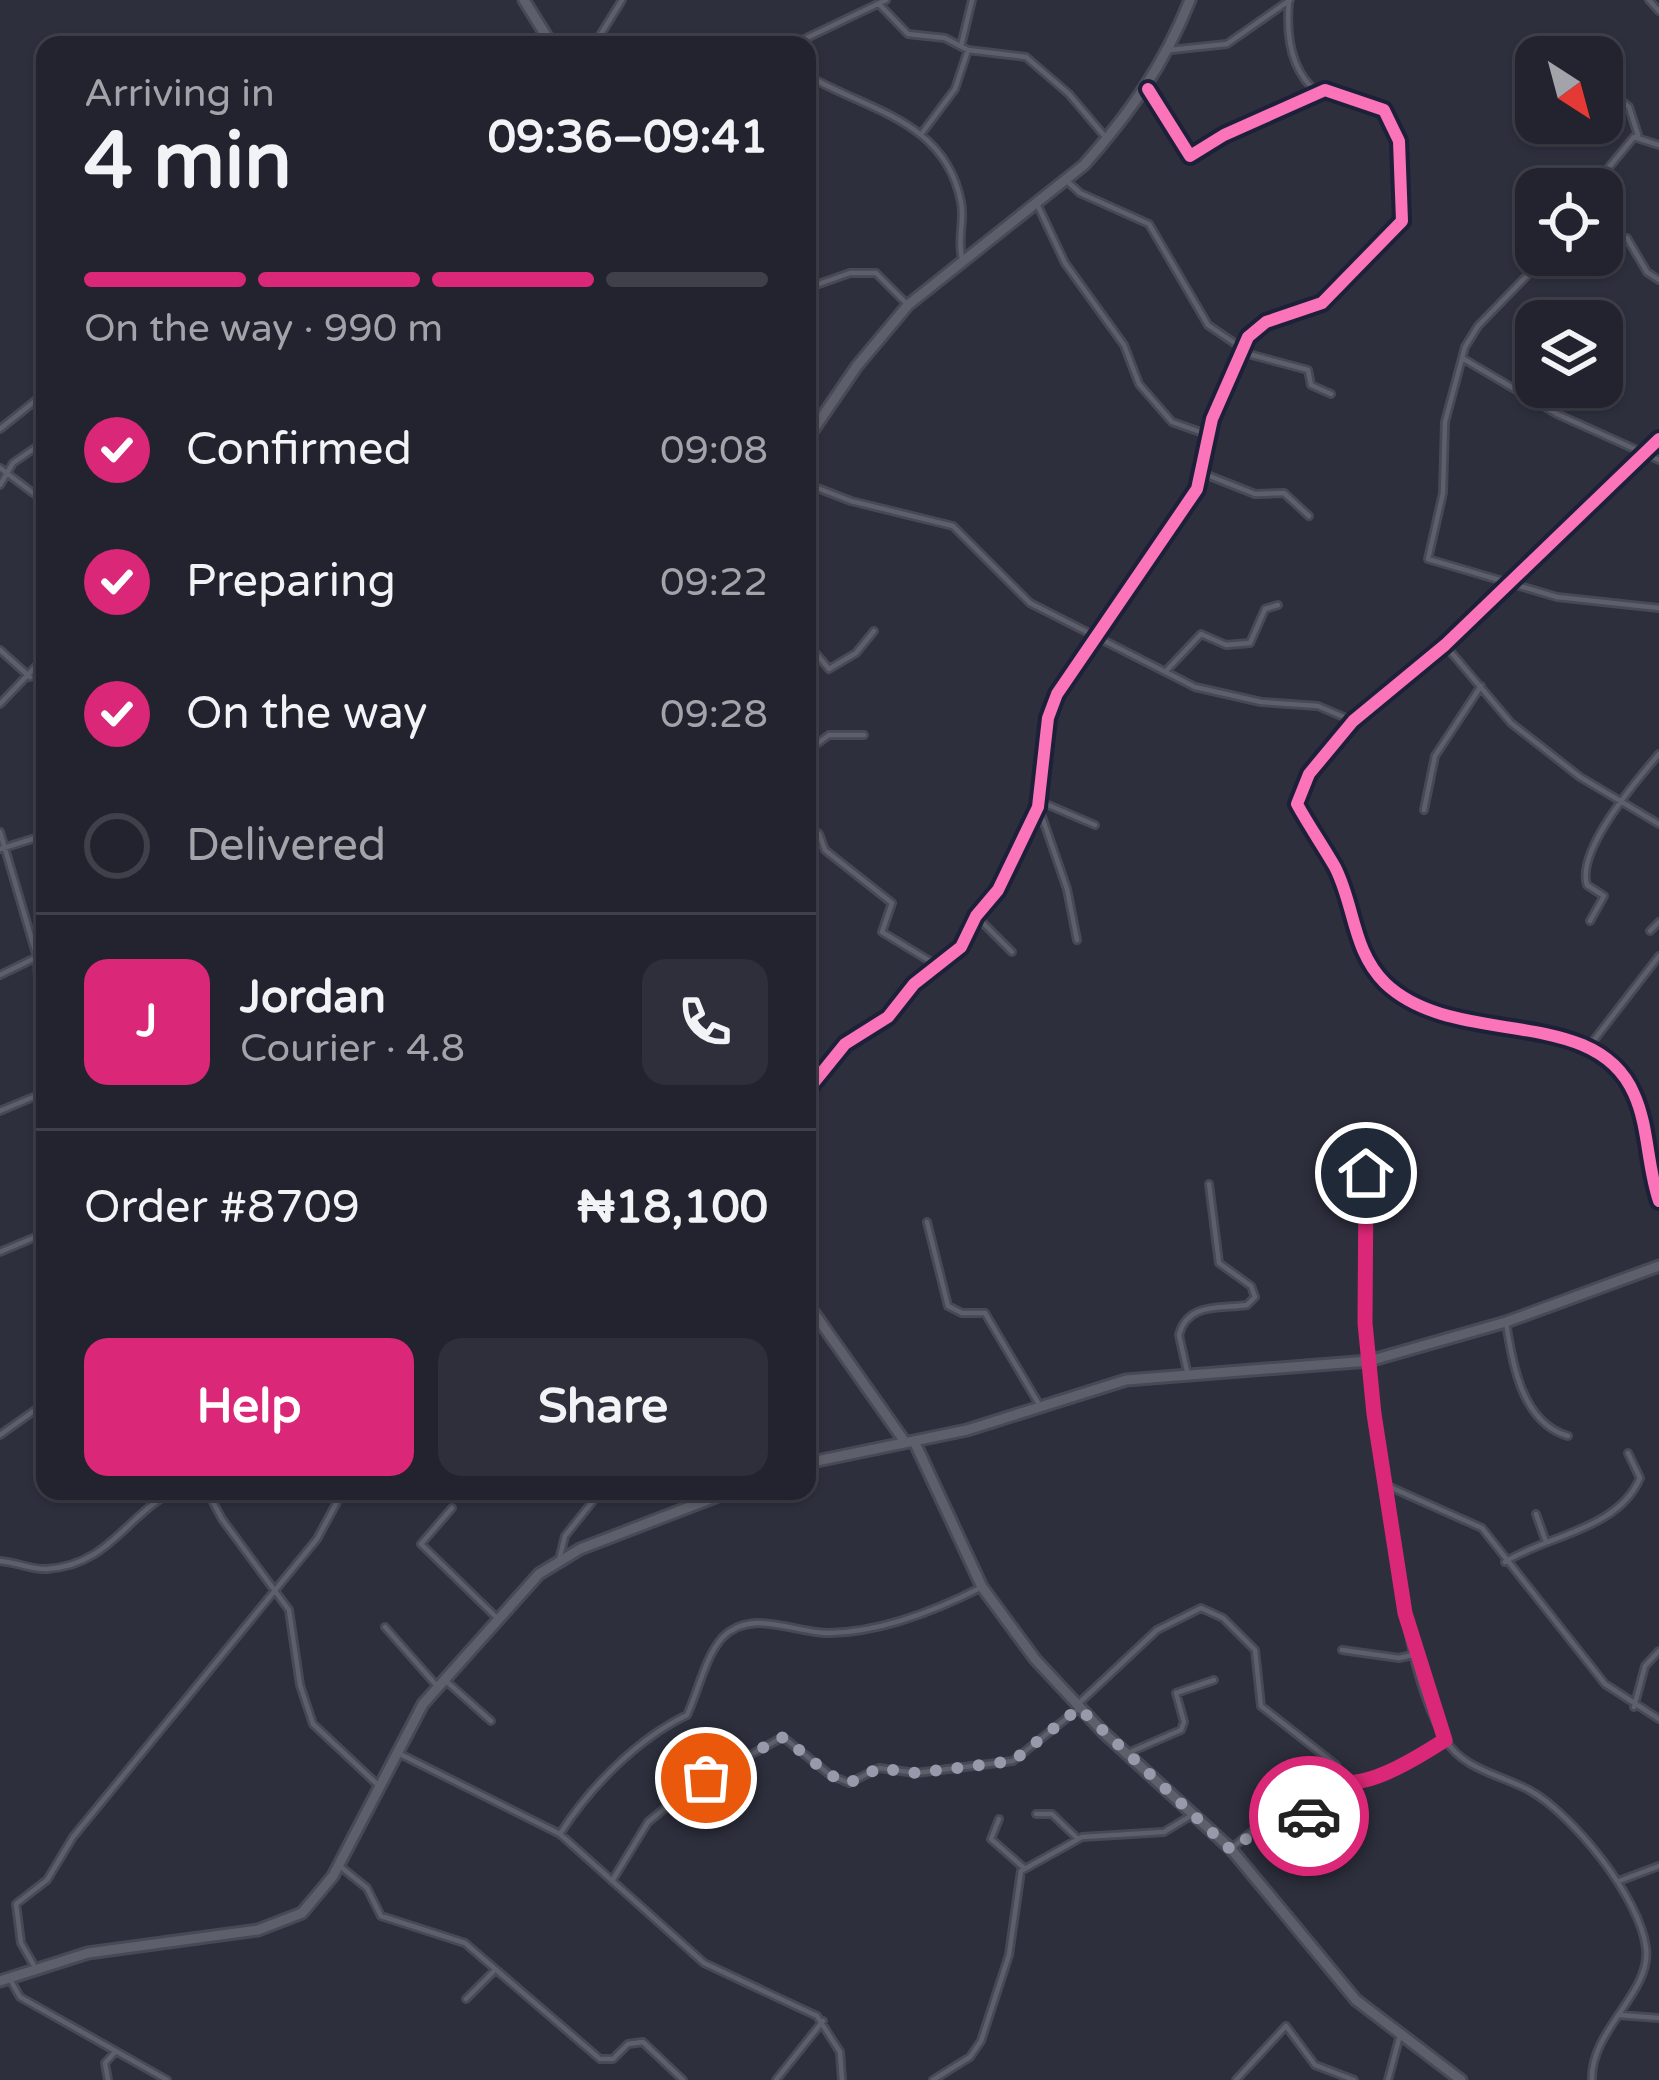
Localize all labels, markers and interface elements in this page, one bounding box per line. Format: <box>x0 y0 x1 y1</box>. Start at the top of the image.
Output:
north arrow <box>1515 36 1623 144</box>
map controls <box>1515 36 1623 408</box>
text: Arriving in <box>84 70 275 117</box>
text: 09:36–09:41 <box>488 111 768 165</box>
text: 4 min <box>84 115 292 209</box>
button: locate <box>1515 168 1623 276</box>
button: layers <box>1515 300 1623 408</box>
text: On the way · 990 m <box>84 305 443 352</box>
icon: check <box>84 417 150 483</box>
text: Confirmed <box>186 423 412 477</box>
text: 09:08 <box>660 427 768 474</box>
icon: check <box>84 549 150 615</box>
text: Preparing <box>186 555 396 609</box>
text: 09:22 <box>660 559 768 606</box>
icon: check <box>84 681 150 747</box>
text: On the way <box>186 687 427 741</box>
text: 09:28 <box>660 691 768 738</box>
text: Delivered <box>186 819 386 873</box>
button: phone <box>642 959 768 1085</box>
text: Jordan <box>240 971 386 1025</box>
text: J <box>137 995 157 1049</box>
text: Courier · 4.8 <box>240 1025 465 1072</box>
pin <box>1315 1122 1417 1224</box>
icon: home <box>1333 1140 1399 1206</box>
text: Order #8709 <box>84 1181 360 1235</box>
text: ₦18,100 <box>577 1181 768 1235</box>
button: Help <box>84 1338 414 1476</box>
button: Share <box>438 1338 768 1476</box>
pin <box>655 1727 757 1829</box>
icon: bag <box>673 1745 739 1811</box>
courier <box>1249 1756 1369 1876</box>
icon: car <box>1276 1783 1342 1849</box>

